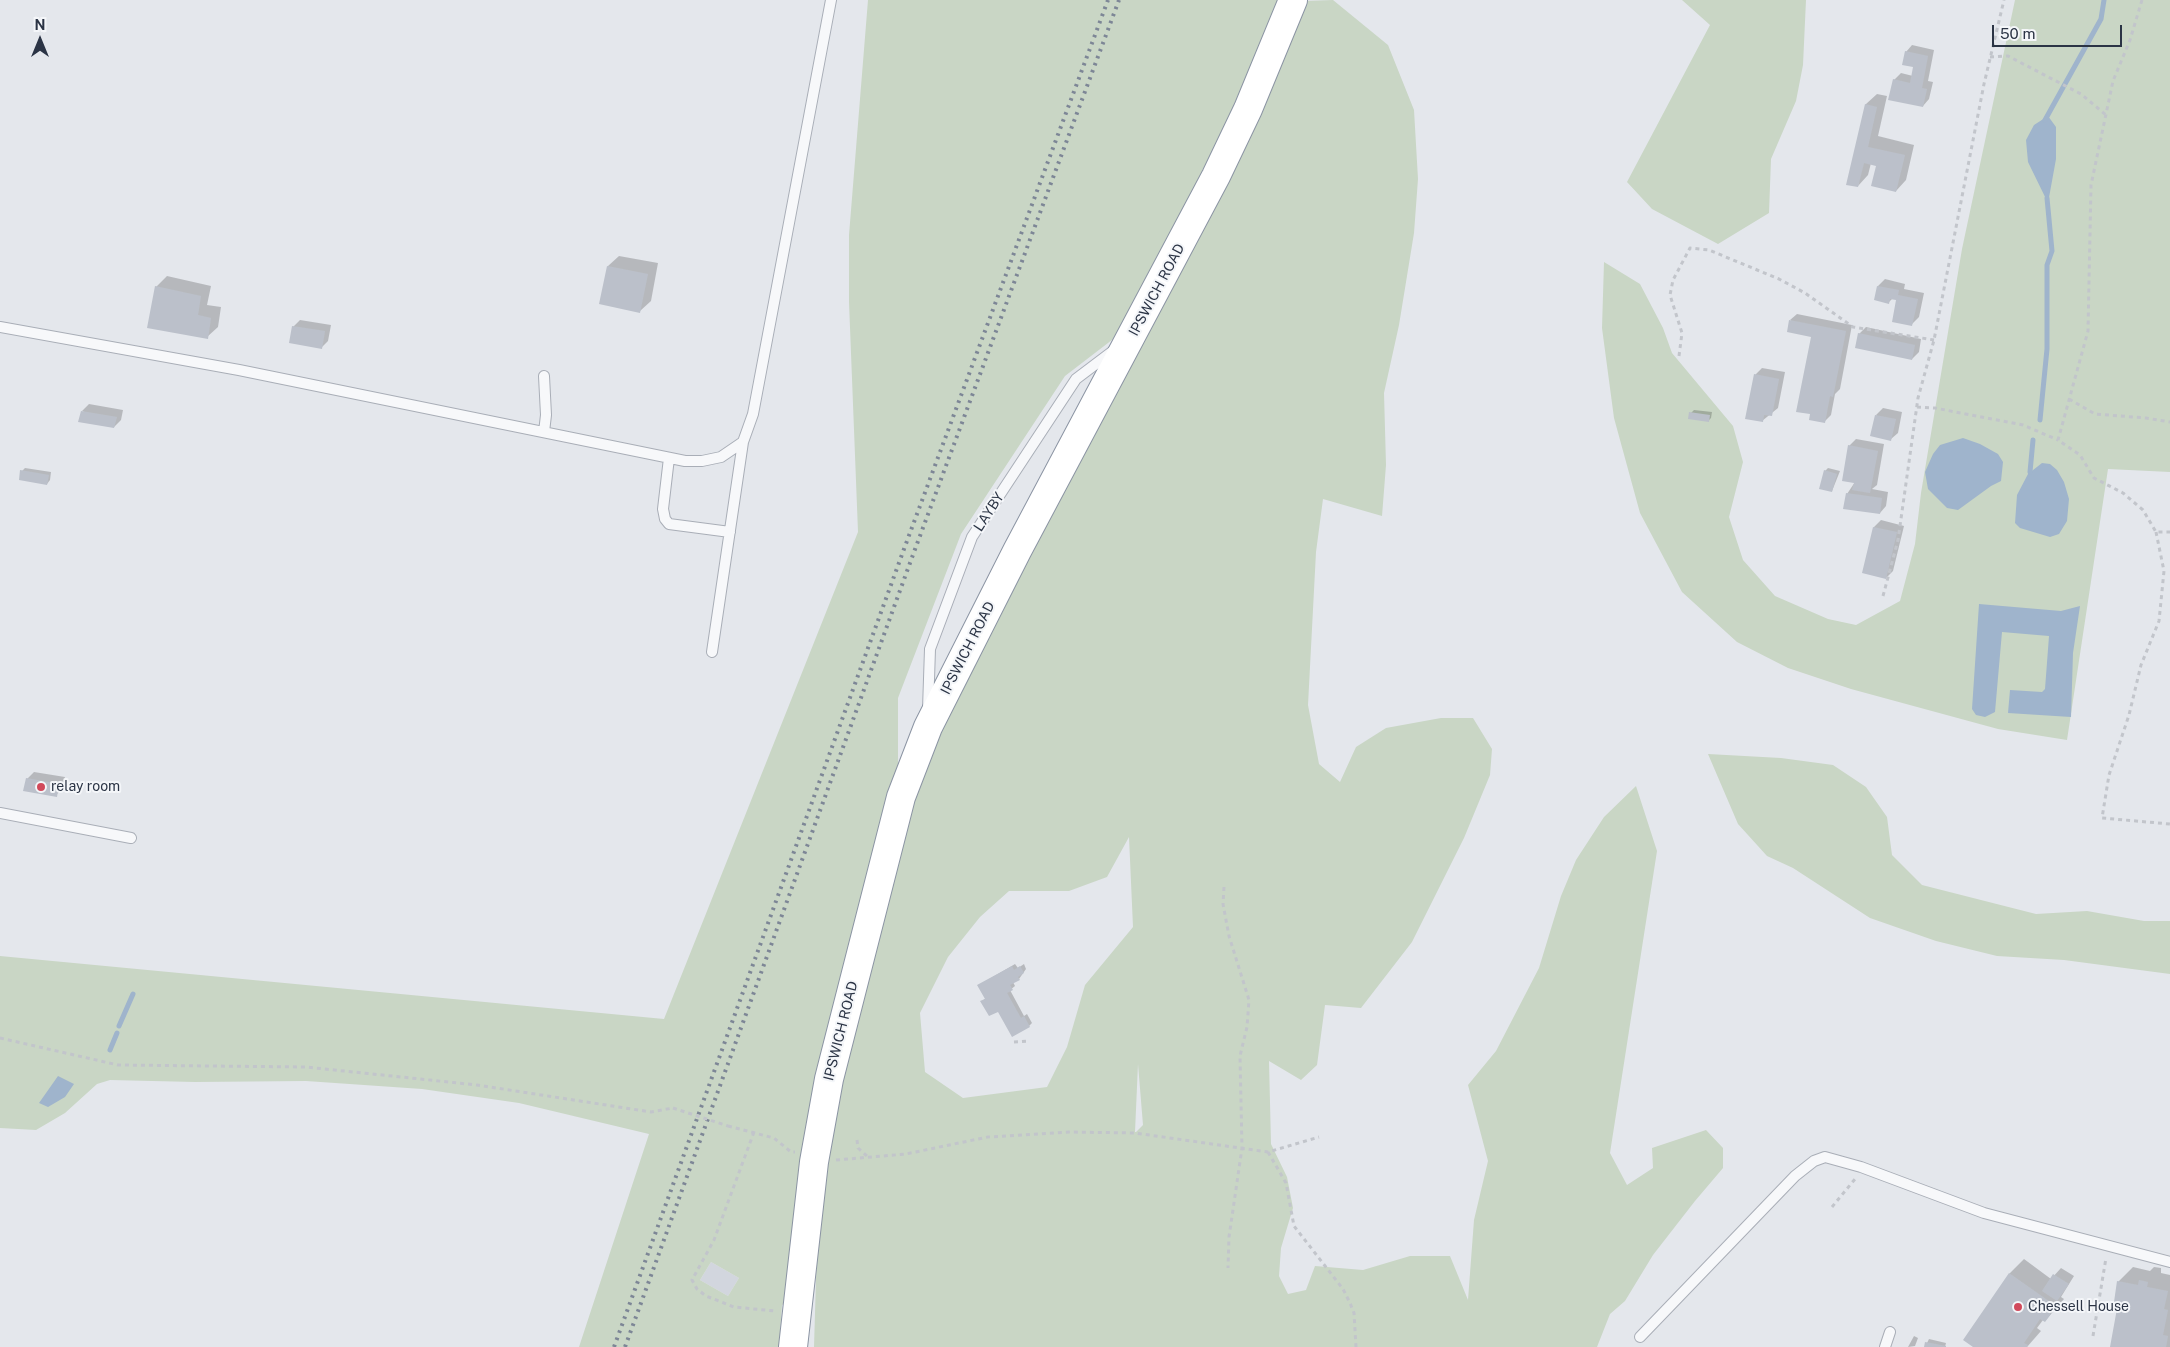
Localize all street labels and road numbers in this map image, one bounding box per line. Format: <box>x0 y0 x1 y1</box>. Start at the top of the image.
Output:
street label: IPSWICH ROAD <box>1126 241 1188 339</box>
street label: LAYBY <box>970 489 1008 535</box>
street label: IPSWICH ROAD <box>937 599 999 697</box>
street label: IPSWICH ROAD <box>821 979 861 1083</box>

